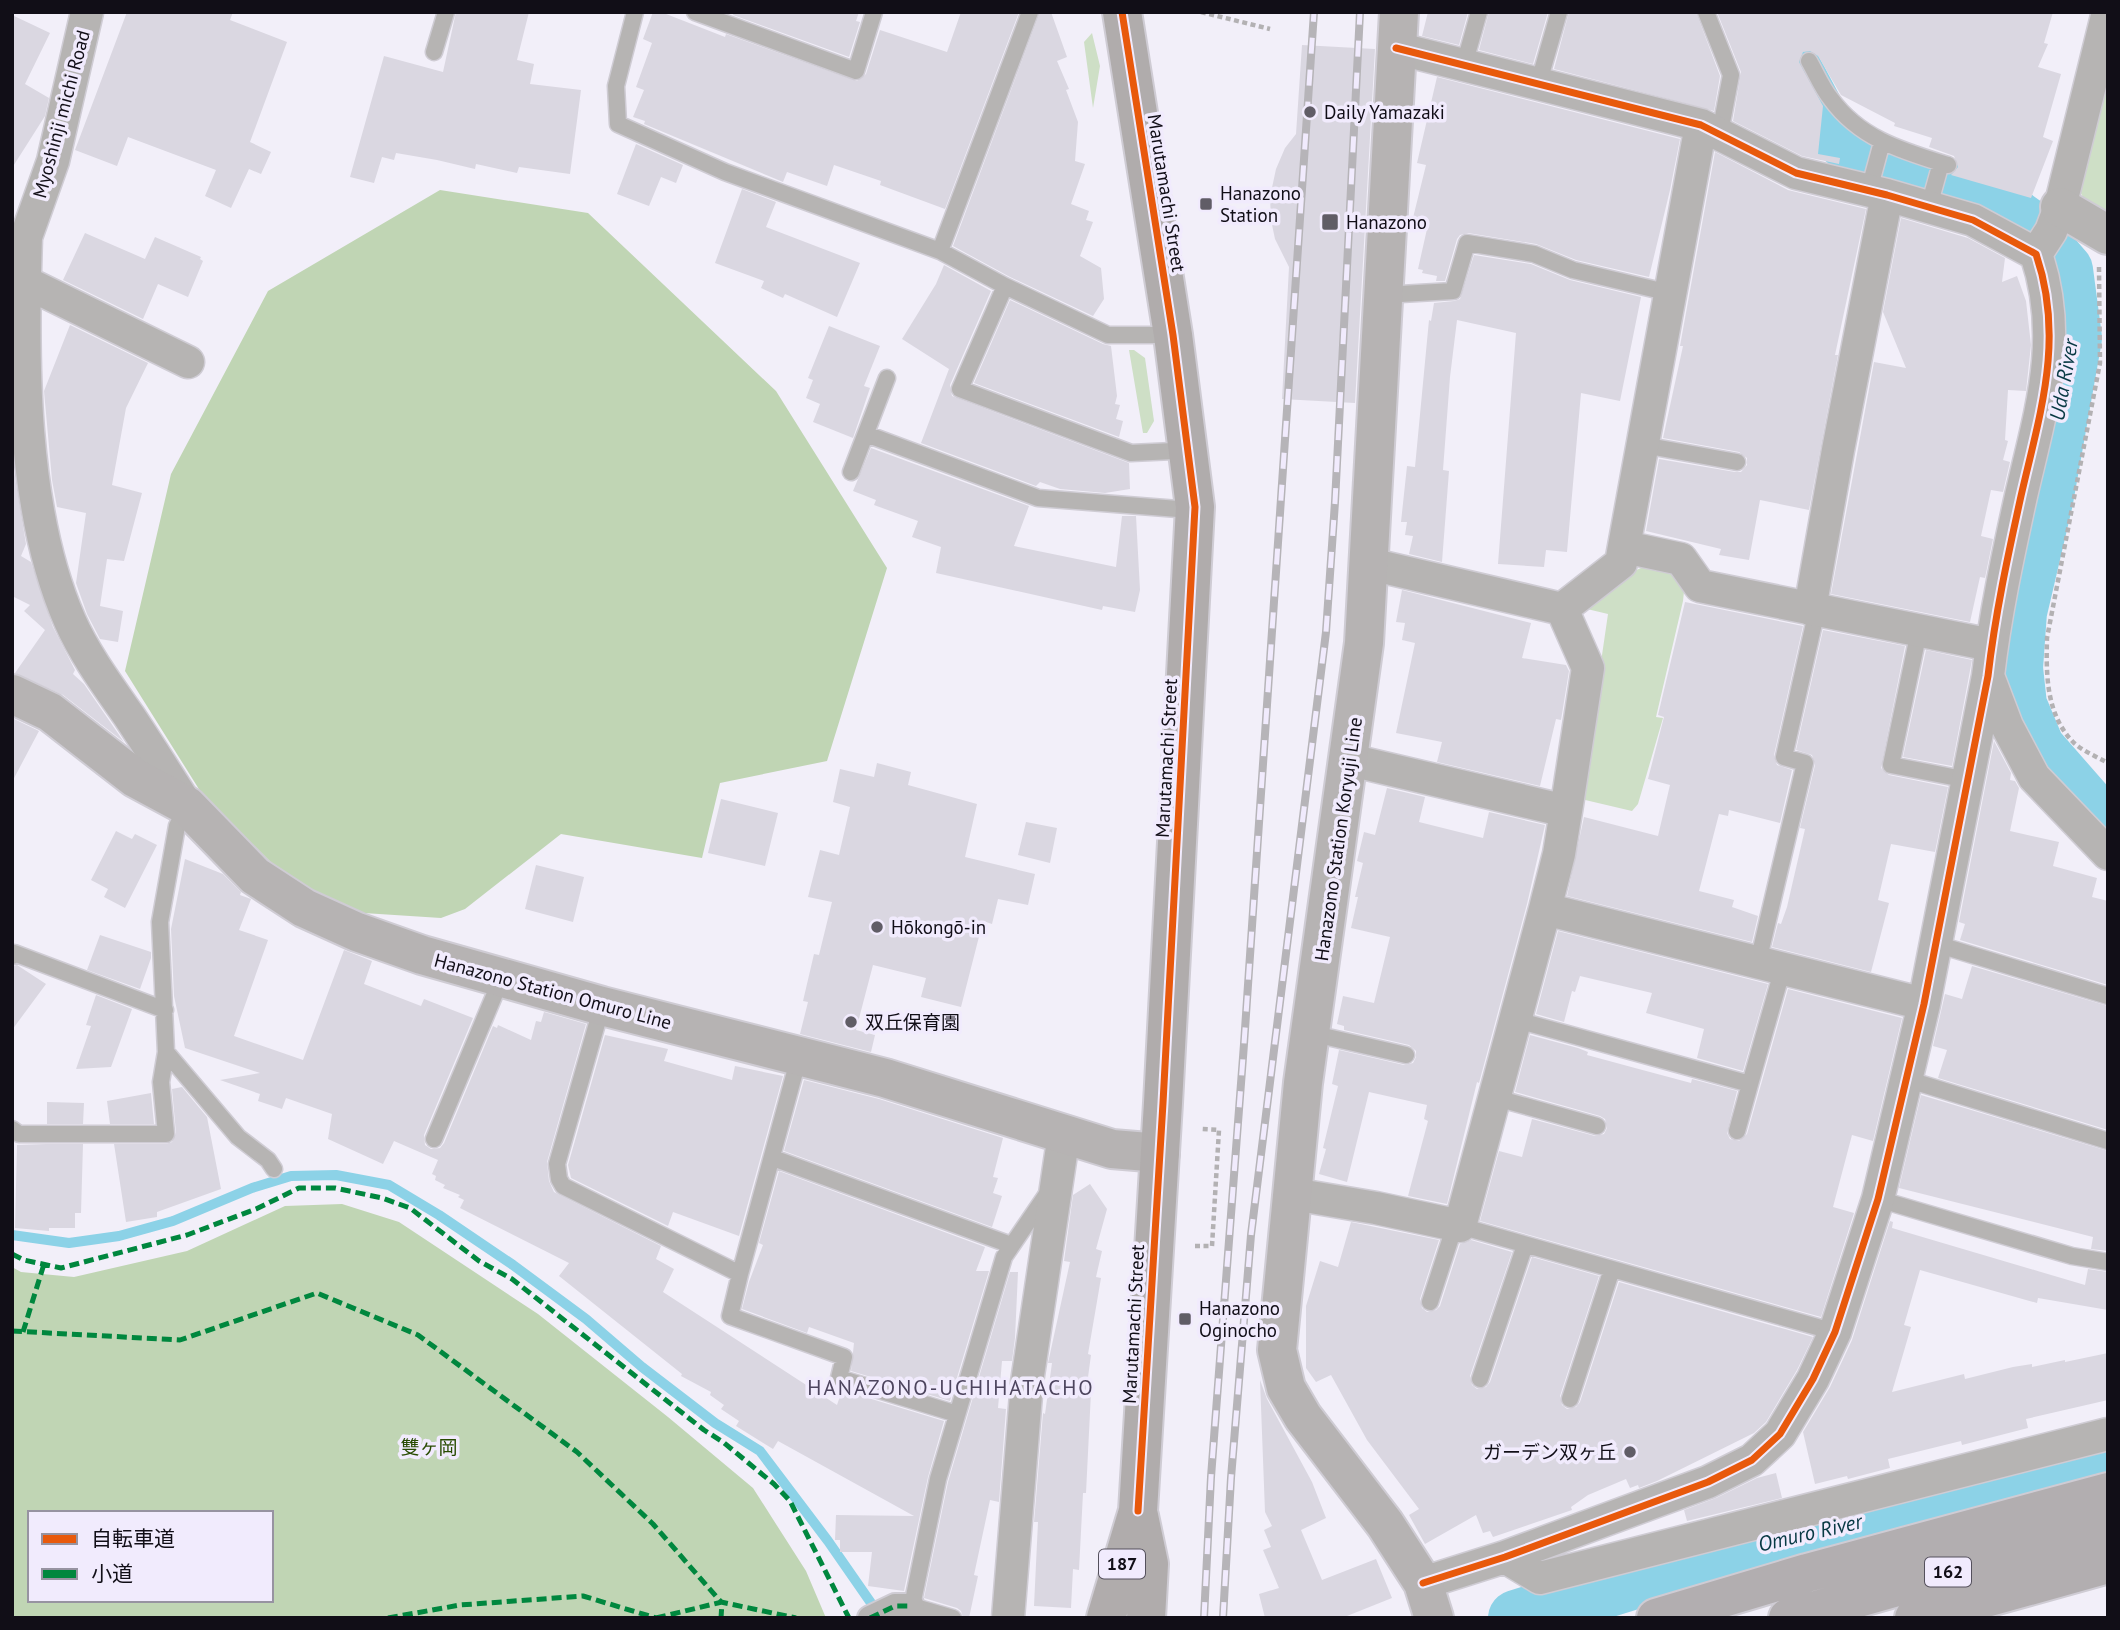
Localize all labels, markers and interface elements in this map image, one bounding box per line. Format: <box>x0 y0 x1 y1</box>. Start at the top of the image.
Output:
street label: Myoshinji michi Road <box>27 27 95 201</box>
place label: Daily Yamazaki <box>1324 100 1445 124</box>
marker: Daily Yamazaki <box>1302 104 1318 120</box>
street label: Marutamachi Street <box>1143 112 1191 274</box>
place label: Hanazono Station <box>1220 181 1301 227</box>
marker: Hanazono Station <box>1198 196 1214 212</box>
place label: Hanazono <box>1346 210 1427 234</box>
marker: Hanazono <box>1320 212 1340 232</box>
water label: Uda River <box>2043 335 2084 423</box>
street label: Marutamachi Street <box>1150 677 1182 838</box>
street label: Hanazono Station Koryuji Line <box>1309 716 1367 962</box>
place label: Hōkongō-in <box>891 915 986 939</box>
marker: Hōkongō-in <box>869 919 885 935</box>
street label: Hanazono Station Omuro Line <box>432 948 674 1034</box>
place label: 双丘保育園 <box>865 1010 960 1034</box>
marker: 双丘保育園 <box>843 1014 859 1030</box>
street label: Marutamachi Street <box>1117 1243 1149 1404</box>
place label: Hanazono Oginocho <box>1199 1296 1280 1342</box>
marker: Hanazono Oginocho <box>1177 1311 1193 1327</box>
district label: HANAZONO-UCHIHATACHO <box>807 1374 1095 1401</box>
park label: 雙ヶ岡 <box>400 1435 458 1459</box>
place label: ガーデン双ヶ丘 <box>1483 1440 1616 1464</box>
marker: ガーデン双ヶ丘 <box>1622 1444 1638 1460</box>
water label: Omuro River <box>1755 1507 1867 1558</box>
legend <box>28 1511 273 1602</box>
text: 自転車道 <box>91 1525 175 1552</box>
road number: 187 <box>1099 1549 1145 1578</box>
road number: 162 <box>1925 1558 1971 1587</box>
text: 小道 <box>91 1560 133 1587</box>

